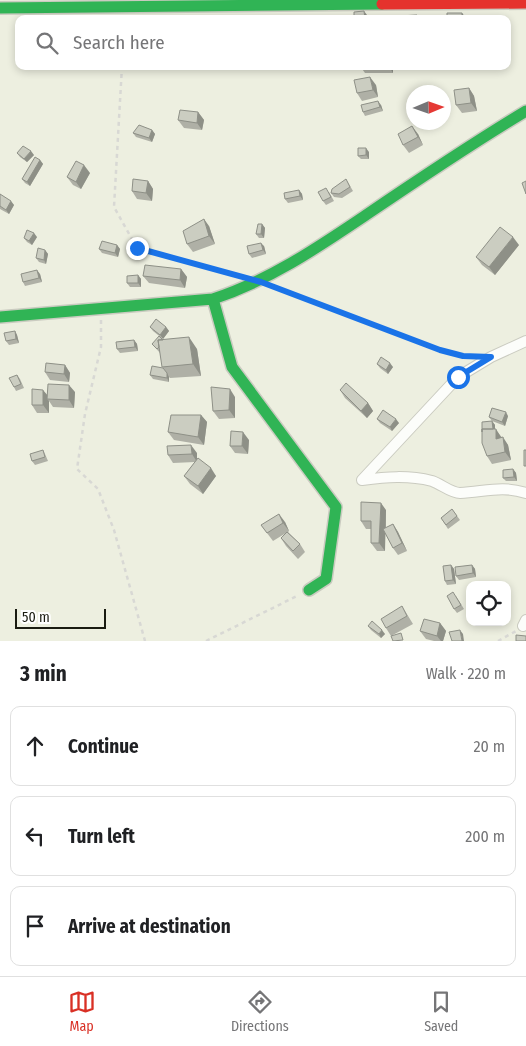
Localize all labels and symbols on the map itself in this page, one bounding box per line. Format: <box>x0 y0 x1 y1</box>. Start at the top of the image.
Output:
north arrow <box>406 85 451 130</box>
route end <box>126 237 149 260</box>
route start <box>447 366 470 389</box>
scale bar <box>15 606 106 629</box>

